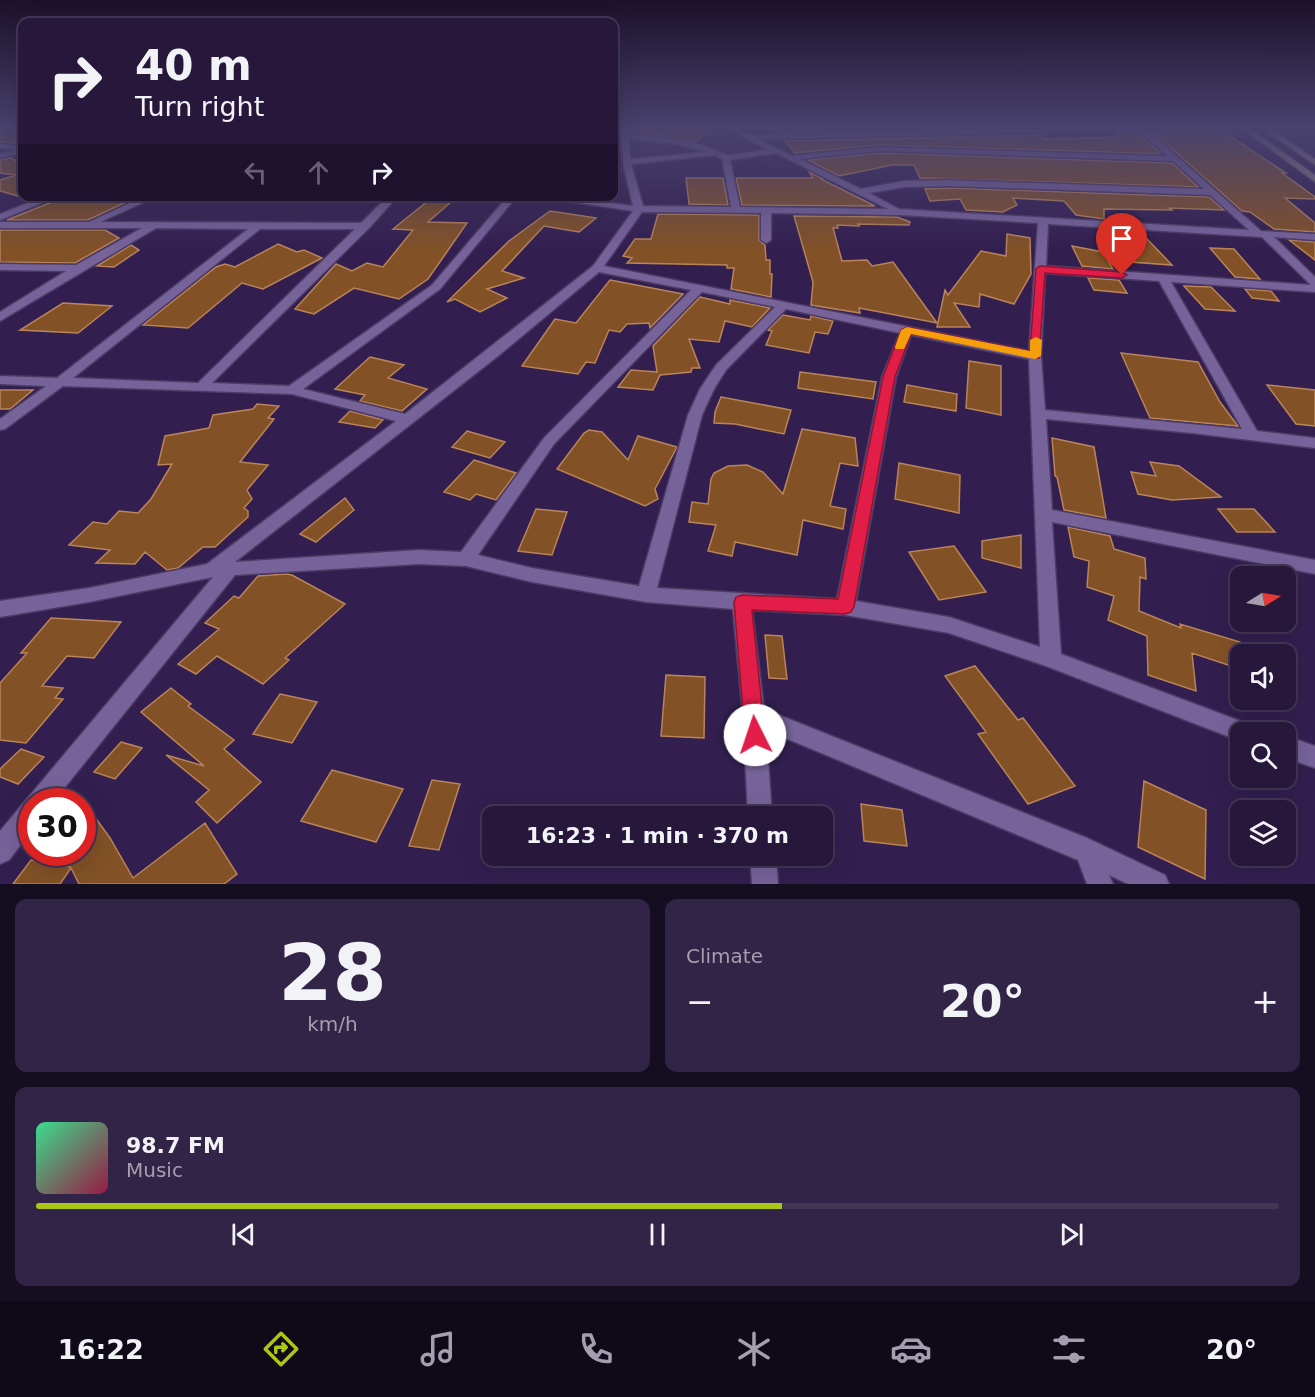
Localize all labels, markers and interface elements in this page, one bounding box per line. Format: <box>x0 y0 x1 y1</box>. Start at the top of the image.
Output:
text: 40 m <box>135 41 252 90</box>
icon: right <box>36 42 114 120</box>
text: Turn right <box>135 91 264 122</box>
icon: left <box>239 156 272 189</box>
icon: ahead <box>302 156 335 189</box>
icon: right <box>365 156 398 189</box>
pin <box>1096 213 1147 275</box>
icon: arrive <box>1105 222 1138 255</box>
north arrow <box>1230 566 1296 632</box>
map controls <box>1230 566 1296 866</box>
button: sound <box>1230 644 1296 710</box>
position arrow <box>723 703 787 767</box>
button: search <box>1230 722 1296 788</box>
speed limit sign: 30 <box>18 788 96 866</box>
button: layers <box>1230 800 1296 866</box>
text: 16:23 · 1 min · 370 m <box>526 823 789 848</box>
text: 28 <box>278 928 387 1018</box>
text: Climate <box>686 944 763 968</box>
text: 20° <box>940 975 1025 1028</box>
text: − <box>686 982 714 1021</box>
text: + <box>1251 982 1279 1021</box>
text: km/h <box>307 1012 358 1036</box>
text: 98.7 FM <box>126 1133 225 1158</box>
text: Music <box>126 1158 183 1182</box>
icon: previous <box>227 1218 260 1251</box>
icon: pause <box>641 1218 674 1251</box>
icon: next <box>1055 1218 1088 1251</box>
icon: directions <box>260 1328 302 1370</box>
icon: music <box>417 1328 459 1370</box>
icon: phone <box>575 1328 617 1370</box>
icon: climate <box>733 1328 775 1370</box>
icon: car <box>890 1328 932 1370</box>
icon: filters <box>1048 1328 1090 1370</box>
text: 16:22 <box>58 1334 144 1365</box>
text: 20° <box>1206 1334 1257 1365</box>

